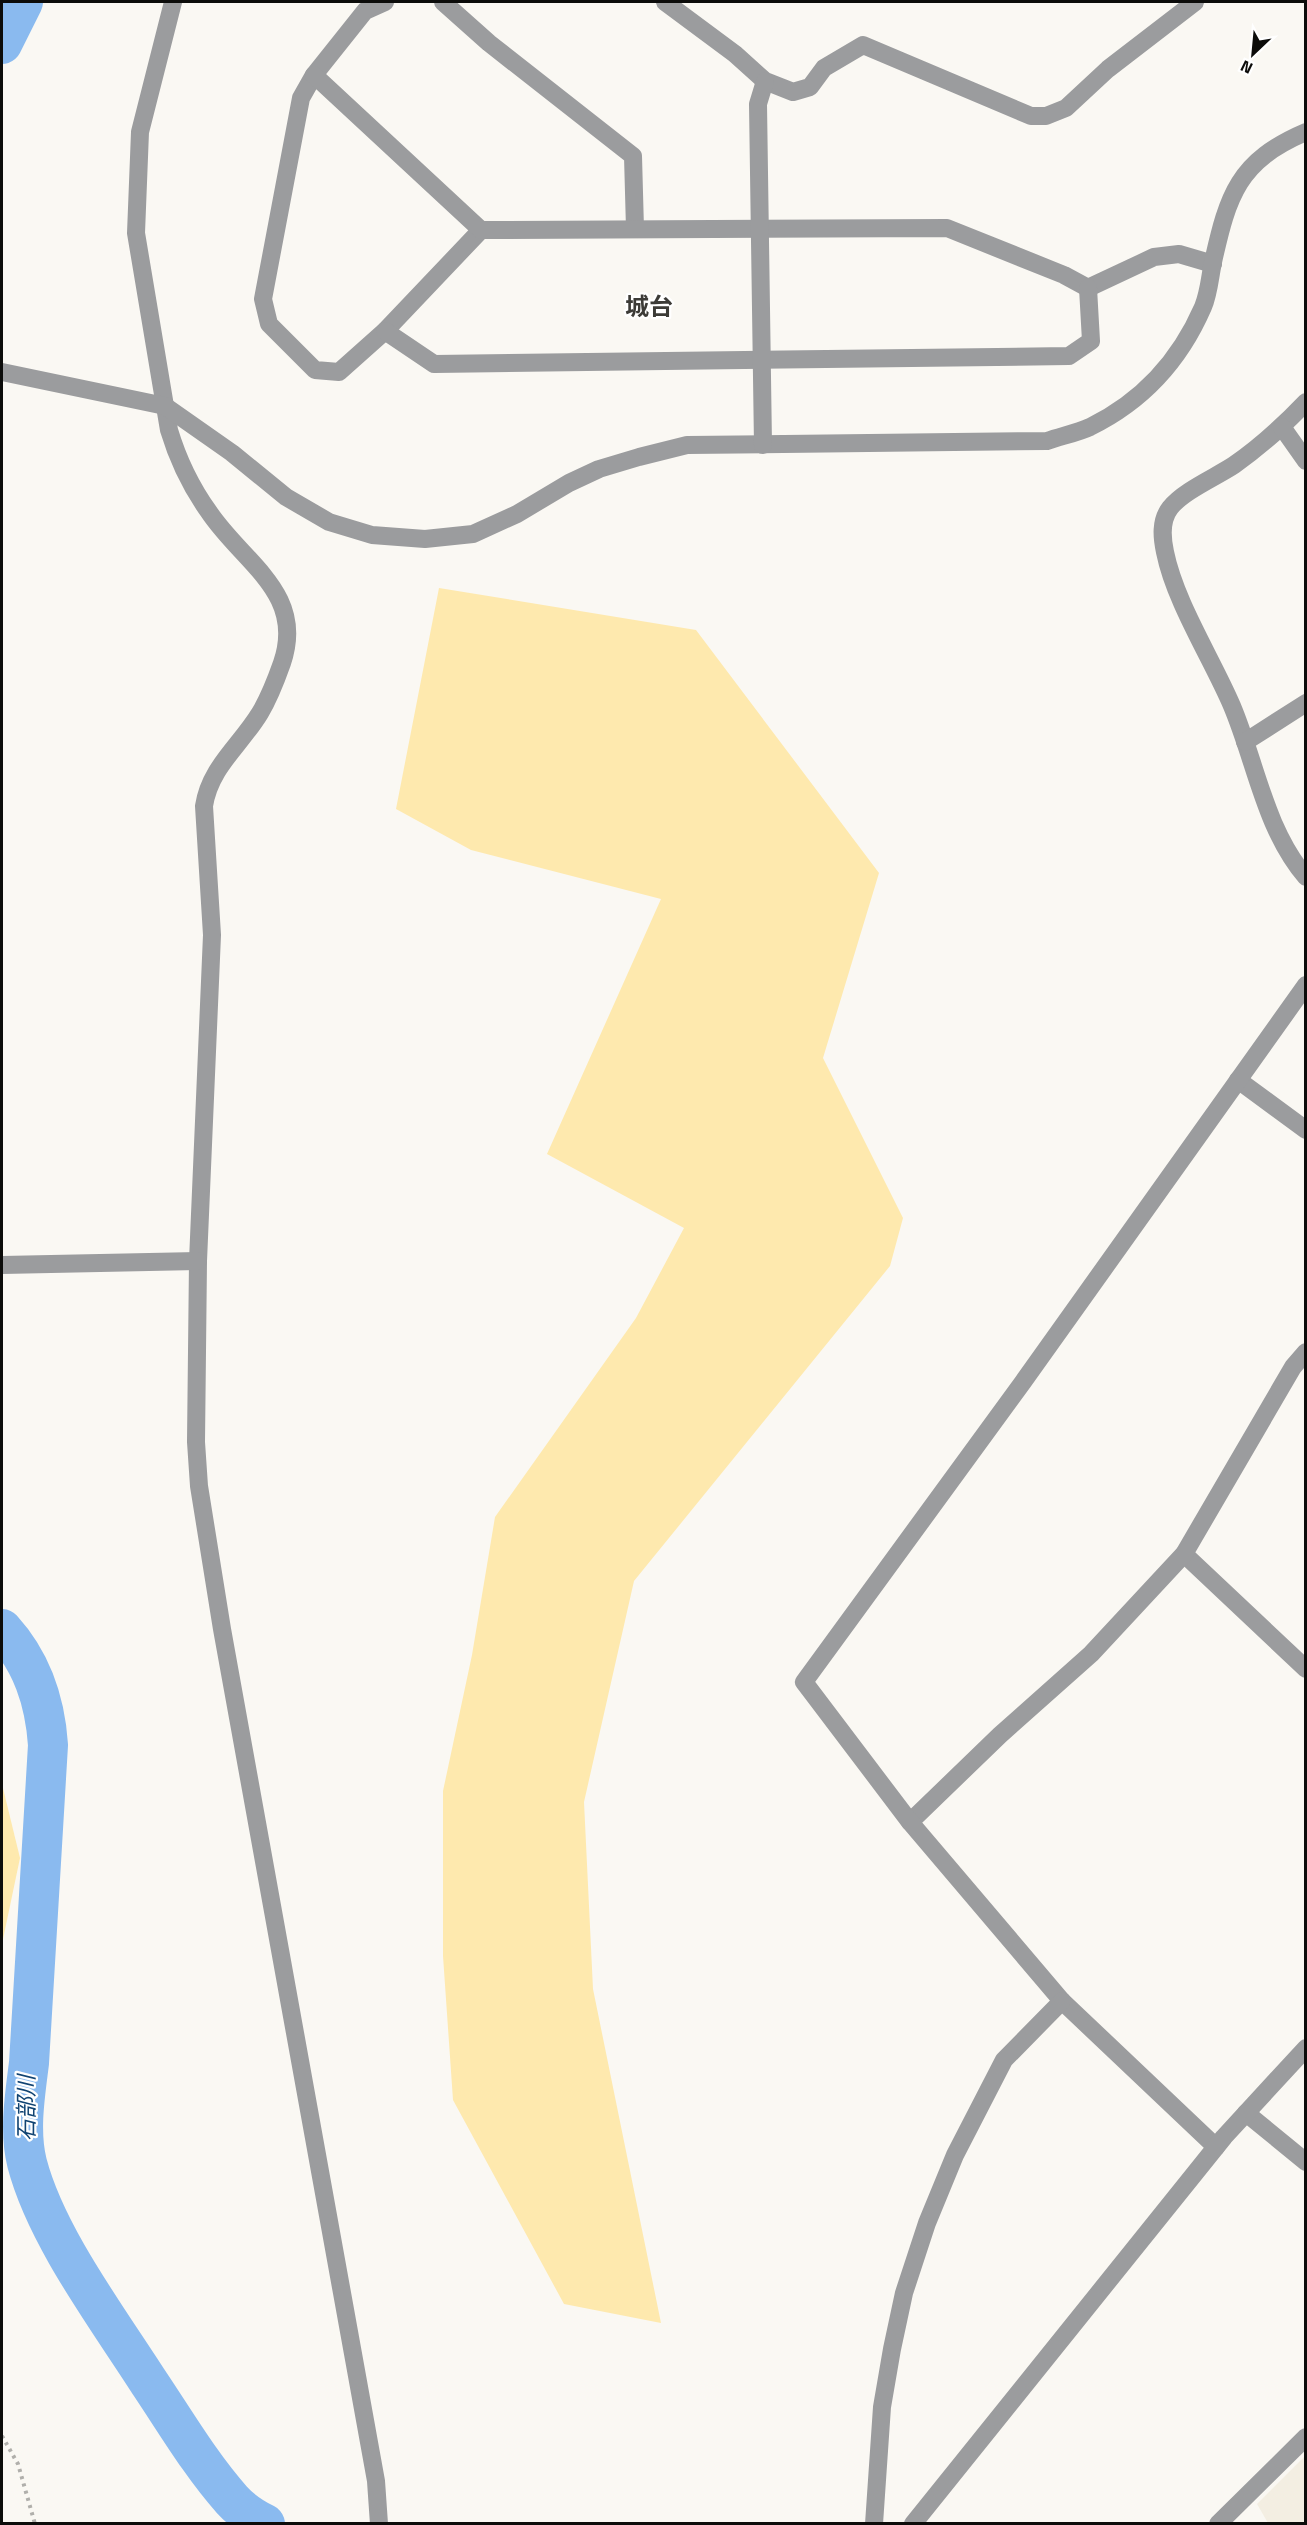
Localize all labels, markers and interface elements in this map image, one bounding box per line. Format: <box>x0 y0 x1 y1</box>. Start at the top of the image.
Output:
north arrow <box>1223 24 1283 84</box>
text: N <box>1236 54 1257 81</box>
district label: 城台 <box>625 288 673 324</box>
water label: 石部川 <box>9 2073 43 2141</box>

